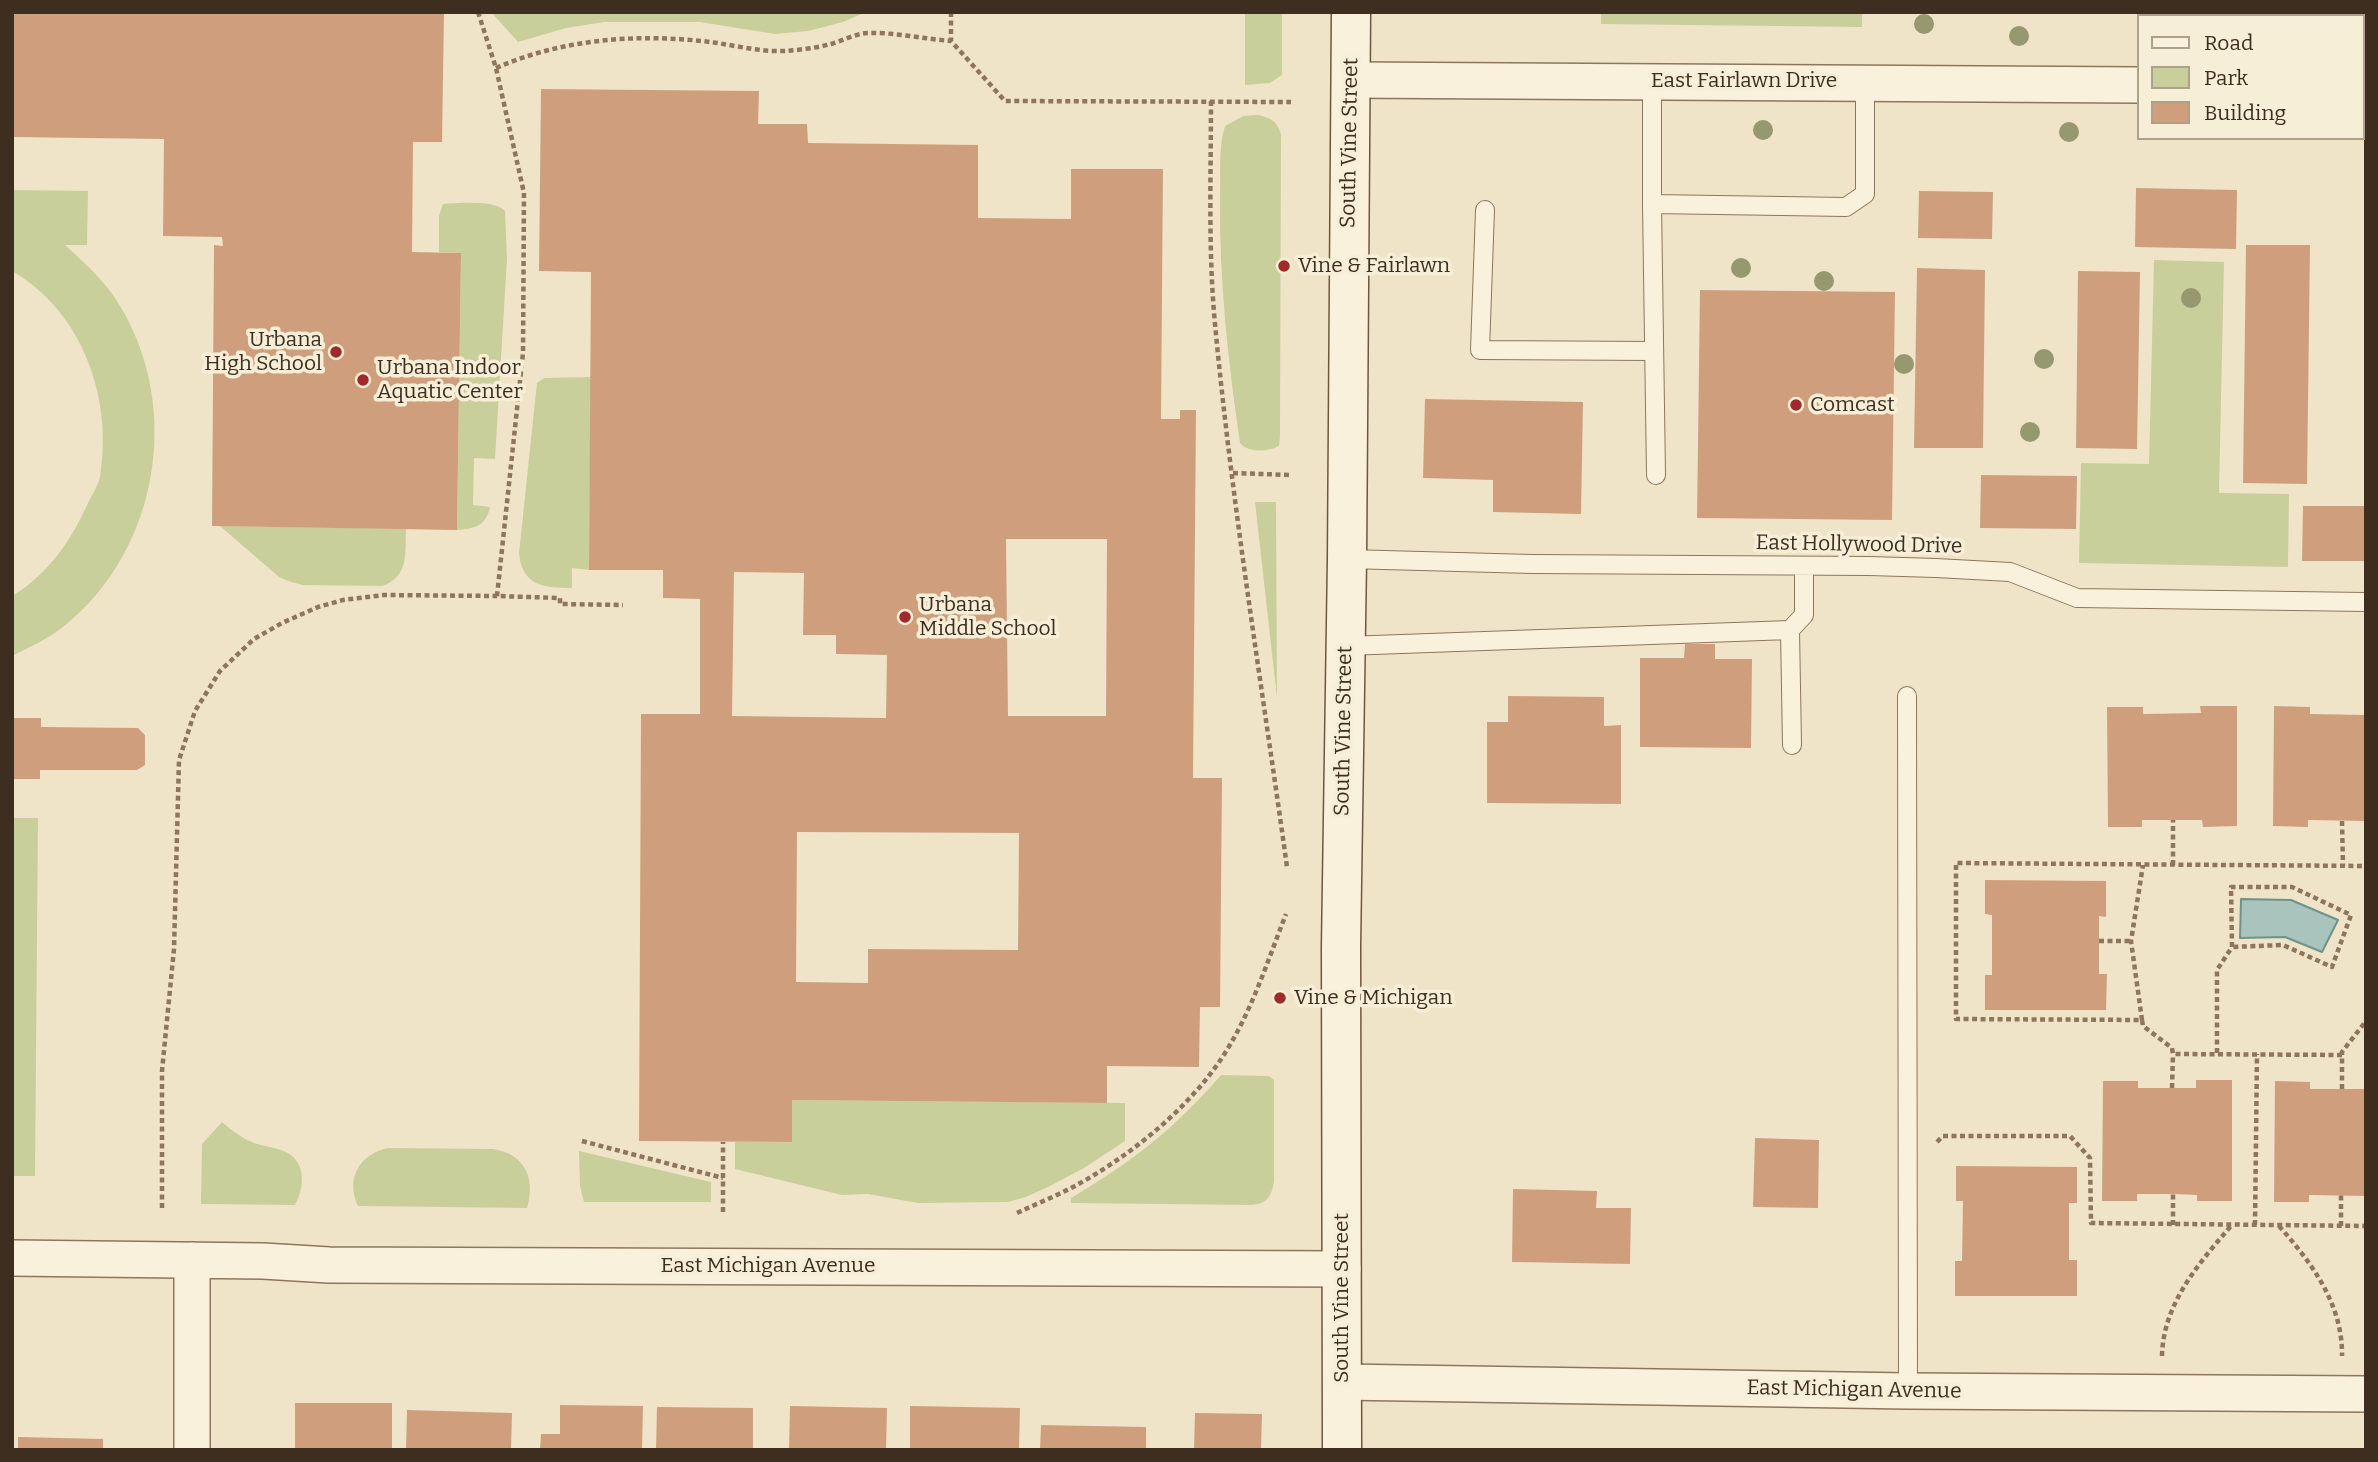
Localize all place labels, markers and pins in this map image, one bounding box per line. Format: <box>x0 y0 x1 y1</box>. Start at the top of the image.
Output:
place label: Vine & Fairlawn <box>1298 253 1450 279</box>
marker: Vine & Fairlawn <box>1276 258 1292 274</box>
place label: Urbana High School <box>204 327 322 377</box>
marker: Urbana High School <box>328 344 344 360</box>
place label: Urbana Indoor Aquatic Center <box>377 355 523 405</box>
marker: Urbana Indoor Aquatic Center <box>355 372 371 388</box>
place label: Comcast <box>1810 392 1895 418</box>
marker: Comcast <box>1788 397 1804 413</box>
place label: Urbana Middle School <box>919 592 1057 642</box>
marker: Urbana Middle School <box>897 609 913 625</box>
place label: Vine & Michigan <box>1294 985 1452 1011</box>
marker: Vine & Michigan <box>1272 990 1288 1006</box>

